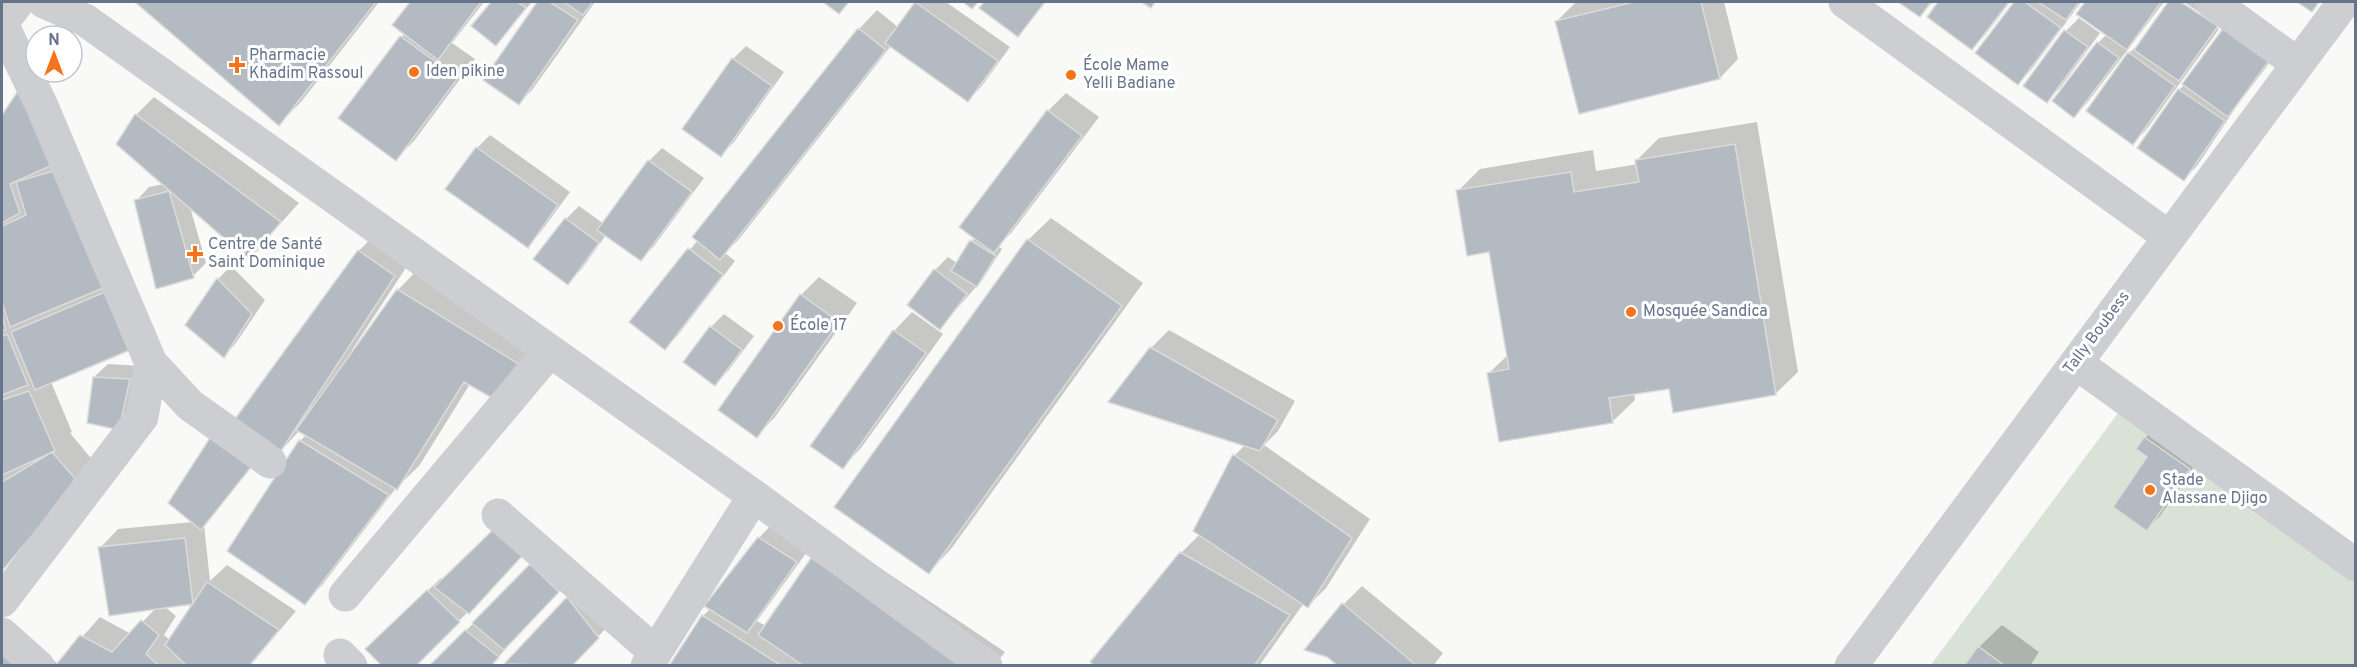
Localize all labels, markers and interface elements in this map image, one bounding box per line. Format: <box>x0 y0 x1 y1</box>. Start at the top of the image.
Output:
north arrow <box>24 24 84 84</box>
text: N <box>48 31 60 51</box>
place label: Pharmacie Khadim Rassoul <box>249 46 364 84</box>
place label: École Mame Yelli Badiane <box>1083 54 1175 94</box>
marker: Pharmacie Khadim Rassoul <box>230 58 244 72</box>
place label: Iden pikine <box>426 62 505 82</box>
marker: Iden pikine <box>407 65 421 79</box>
marker: École Mame Yelli Badiane <box>1064 68 1078 82</box>
place label: Centre de Santé Saint Dominique <box>208 235 325 273</box>
marker: Centre de Santé Saint Dominique <box>186 245 204 263</box>
street label: Tally Boubess <box>2059 288 2135 378</box>
place label: Mosquée Sandica <box>1643 302 1768 322</box>
marker: Mosquée Sandica <box>1624 305 1638 319</box>
place label: École 17 <box>790 314 847 336</box>
marker: École 17 <box>771 319 785 333</box>
place label: Stade Alassane Djigo <box>2162 471 2268 509</box>
marker: Stade Alassane Djigo <box>2143 483 2157 497</box>

